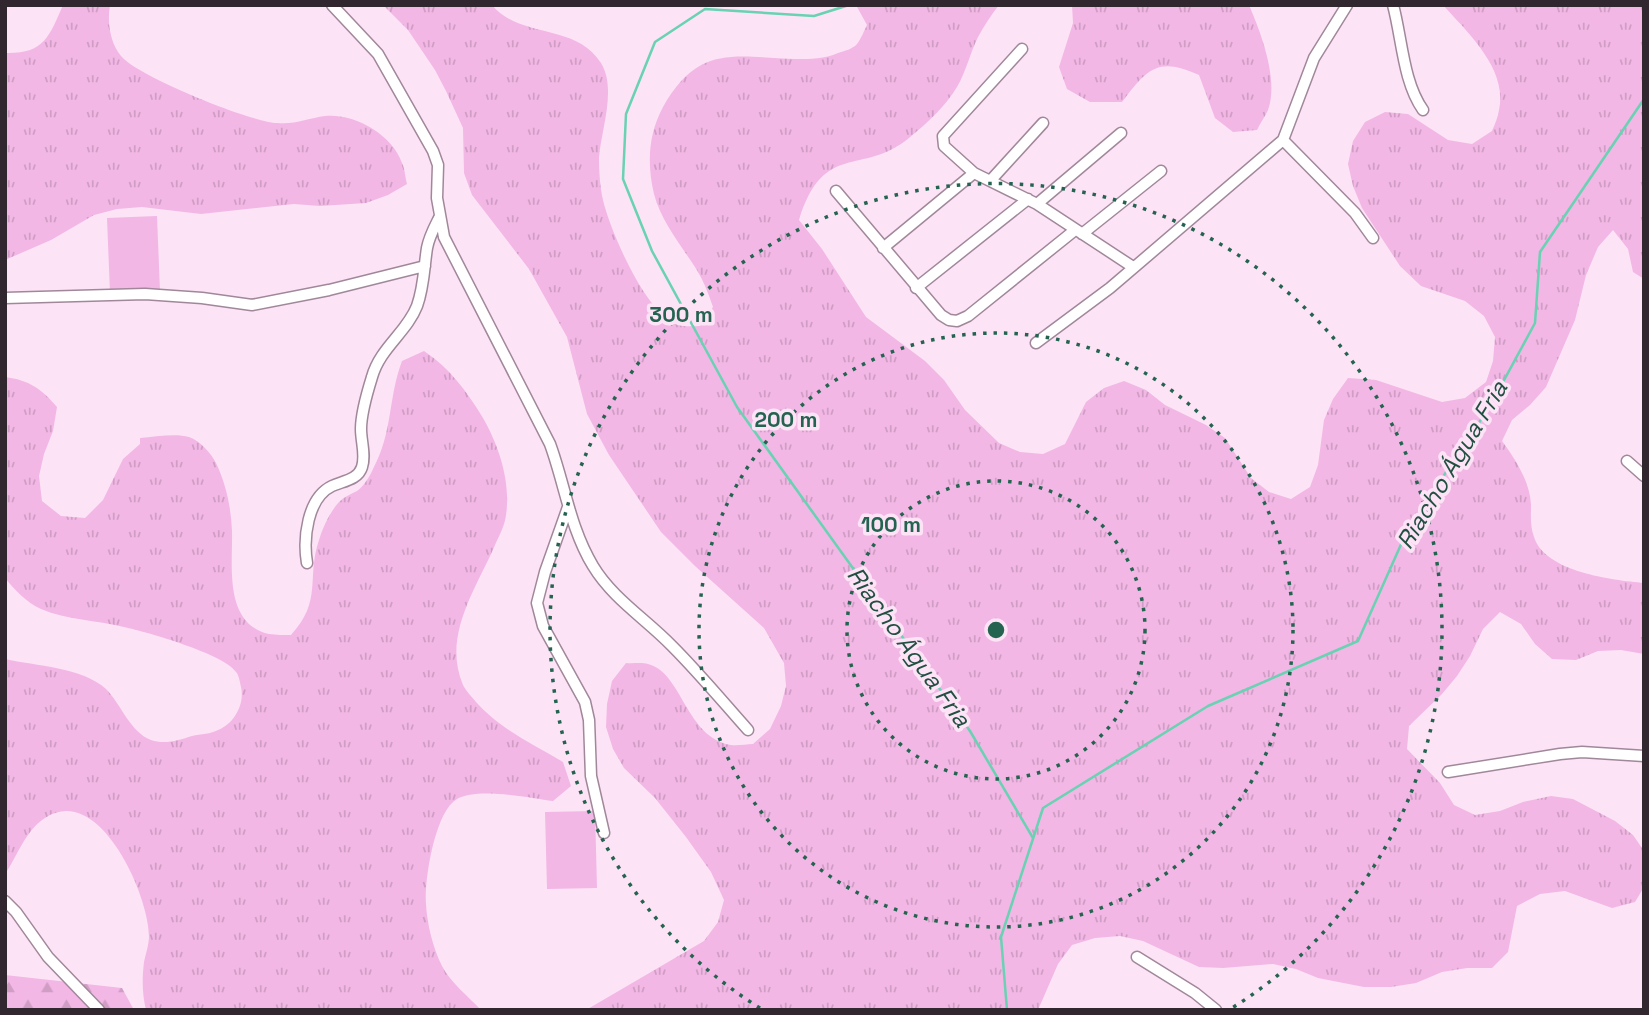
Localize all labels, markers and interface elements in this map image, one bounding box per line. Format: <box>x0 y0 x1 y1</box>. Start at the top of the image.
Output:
text: 300 m <box>649 301 713 328</box>
water label: Riacho Água Fria <box>1389 375 1514 555</box>
text: 200 m <box>755 406 817 433</box>
text: 100 m <box>861 511 921 538</box>
water label: Riacho Água Fria <box>841 560 978 733</box>
centre of rings <box>984 618 1008 642</box>

